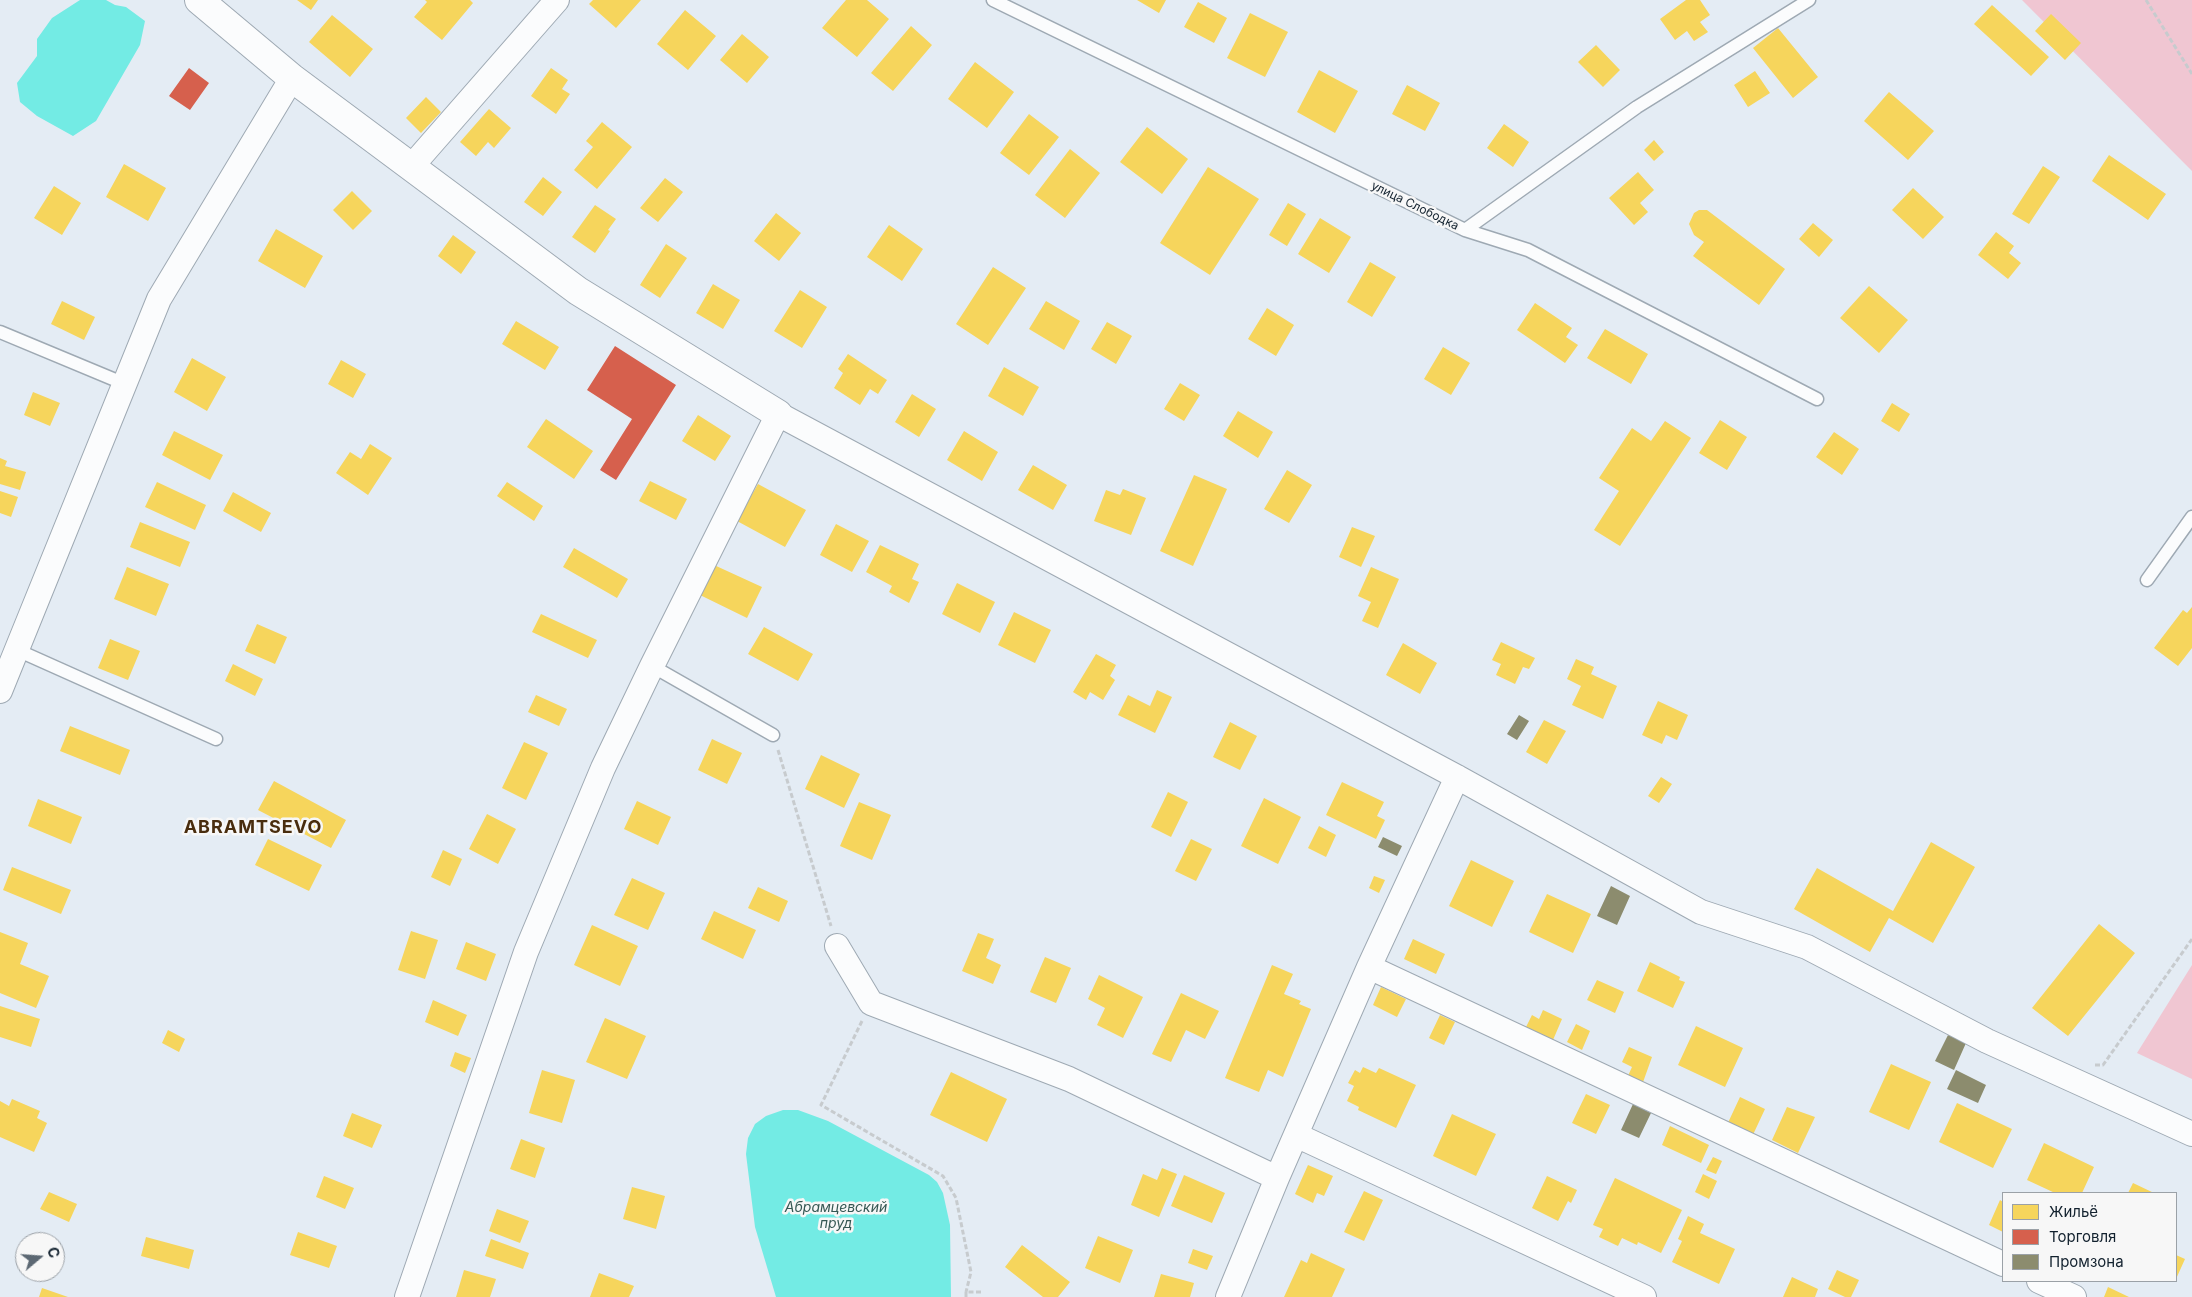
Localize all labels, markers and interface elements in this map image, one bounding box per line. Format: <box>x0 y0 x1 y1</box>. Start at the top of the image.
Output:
street label: улица Слободка <box>1369 179 1461 233</box>
district label: ABRAMTSEVO <box>182 817 324 839</box>
legend <box>2002 1192 2177 1282</box>
water label: Абрамцевский пруд <box>785 1200 887 1232</box>
text: Жильё <box>2049 1202 2098 1221</box>
text: Торговля <box>2049 1227 2116 1246</box>
north arrow <box>15 1232 65 1282</box>
text: С <box>44 1245 63 1260</box>
text: Промзона <box>2049 1252 2124 1271</box>

